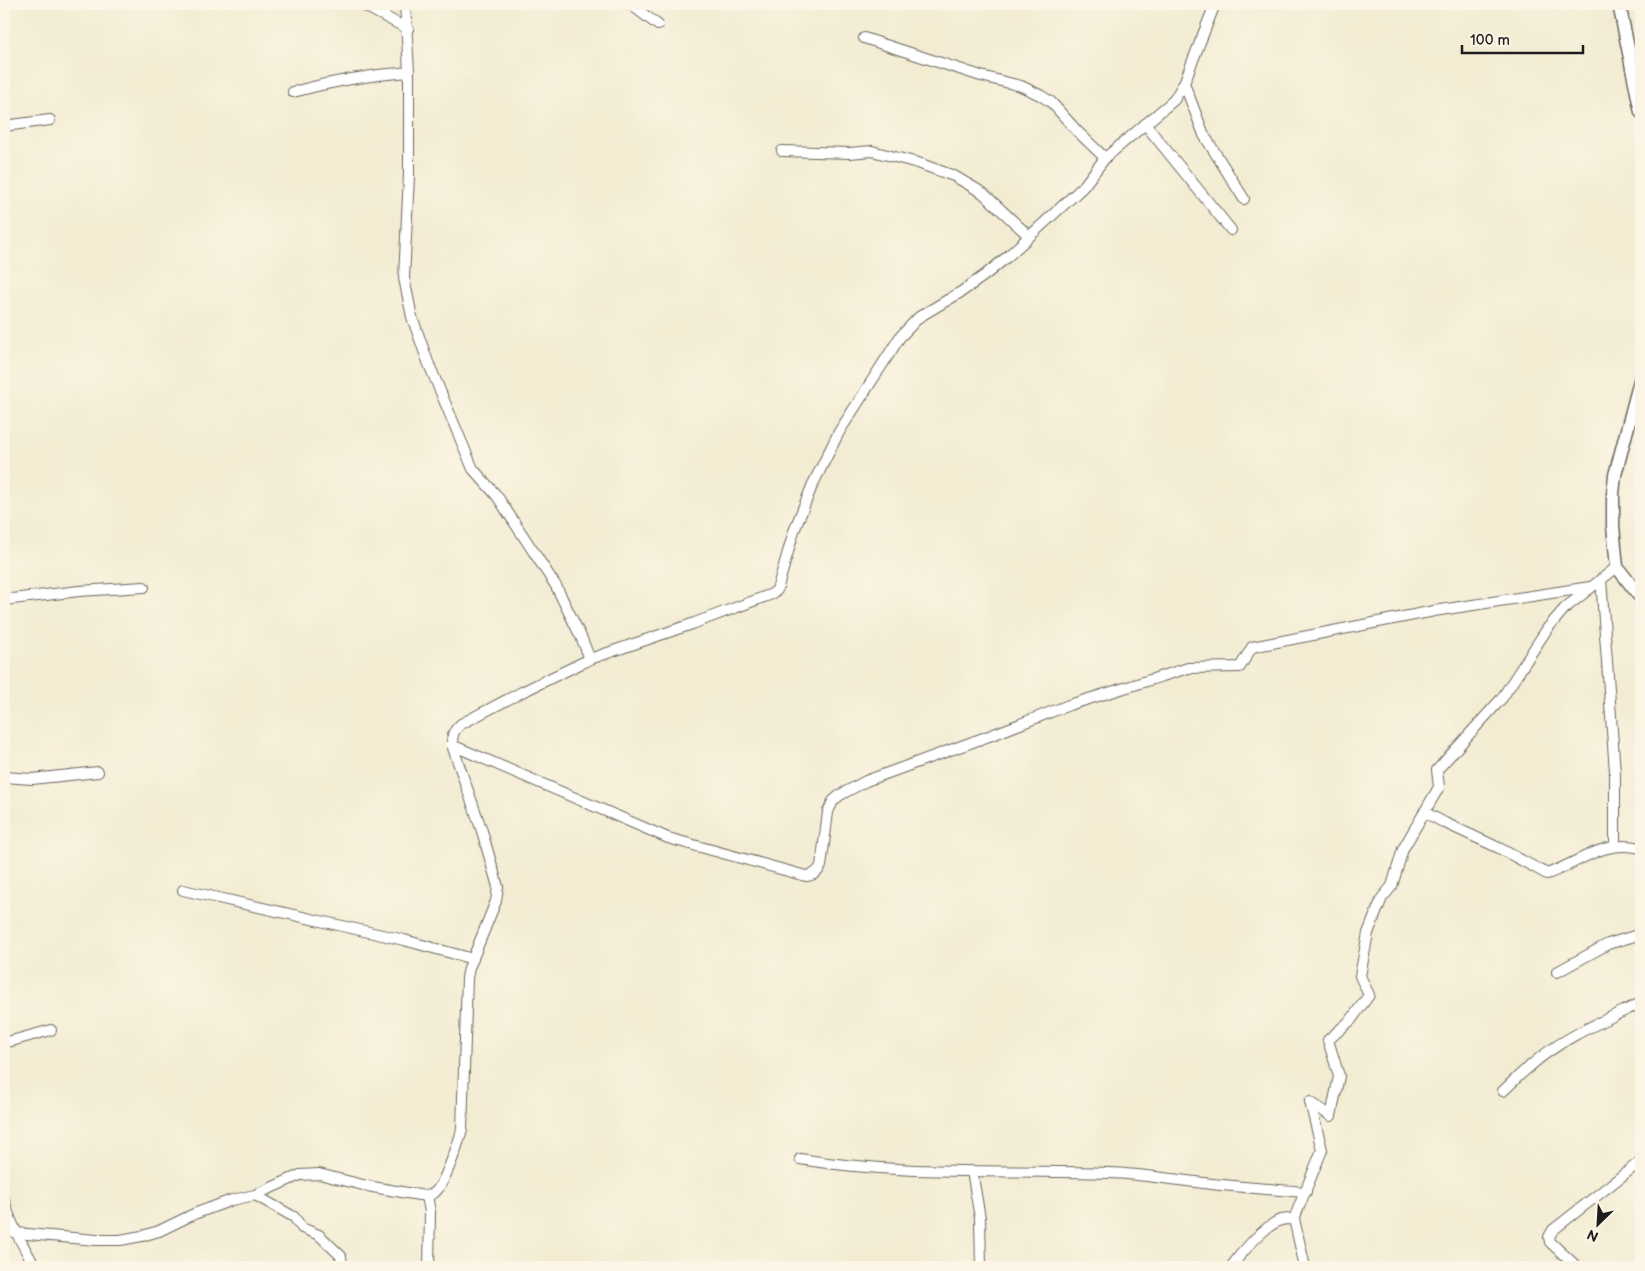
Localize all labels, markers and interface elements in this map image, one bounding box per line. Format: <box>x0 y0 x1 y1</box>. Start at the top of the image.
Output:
scale bar <box>1462 22 1584 54</box>
text: 100 m <box>1470 31 1510 50</box>
north arrow <box>1572 1198 1622 1248</box>
text: N <box>1584 1225 1601 1245</box>

